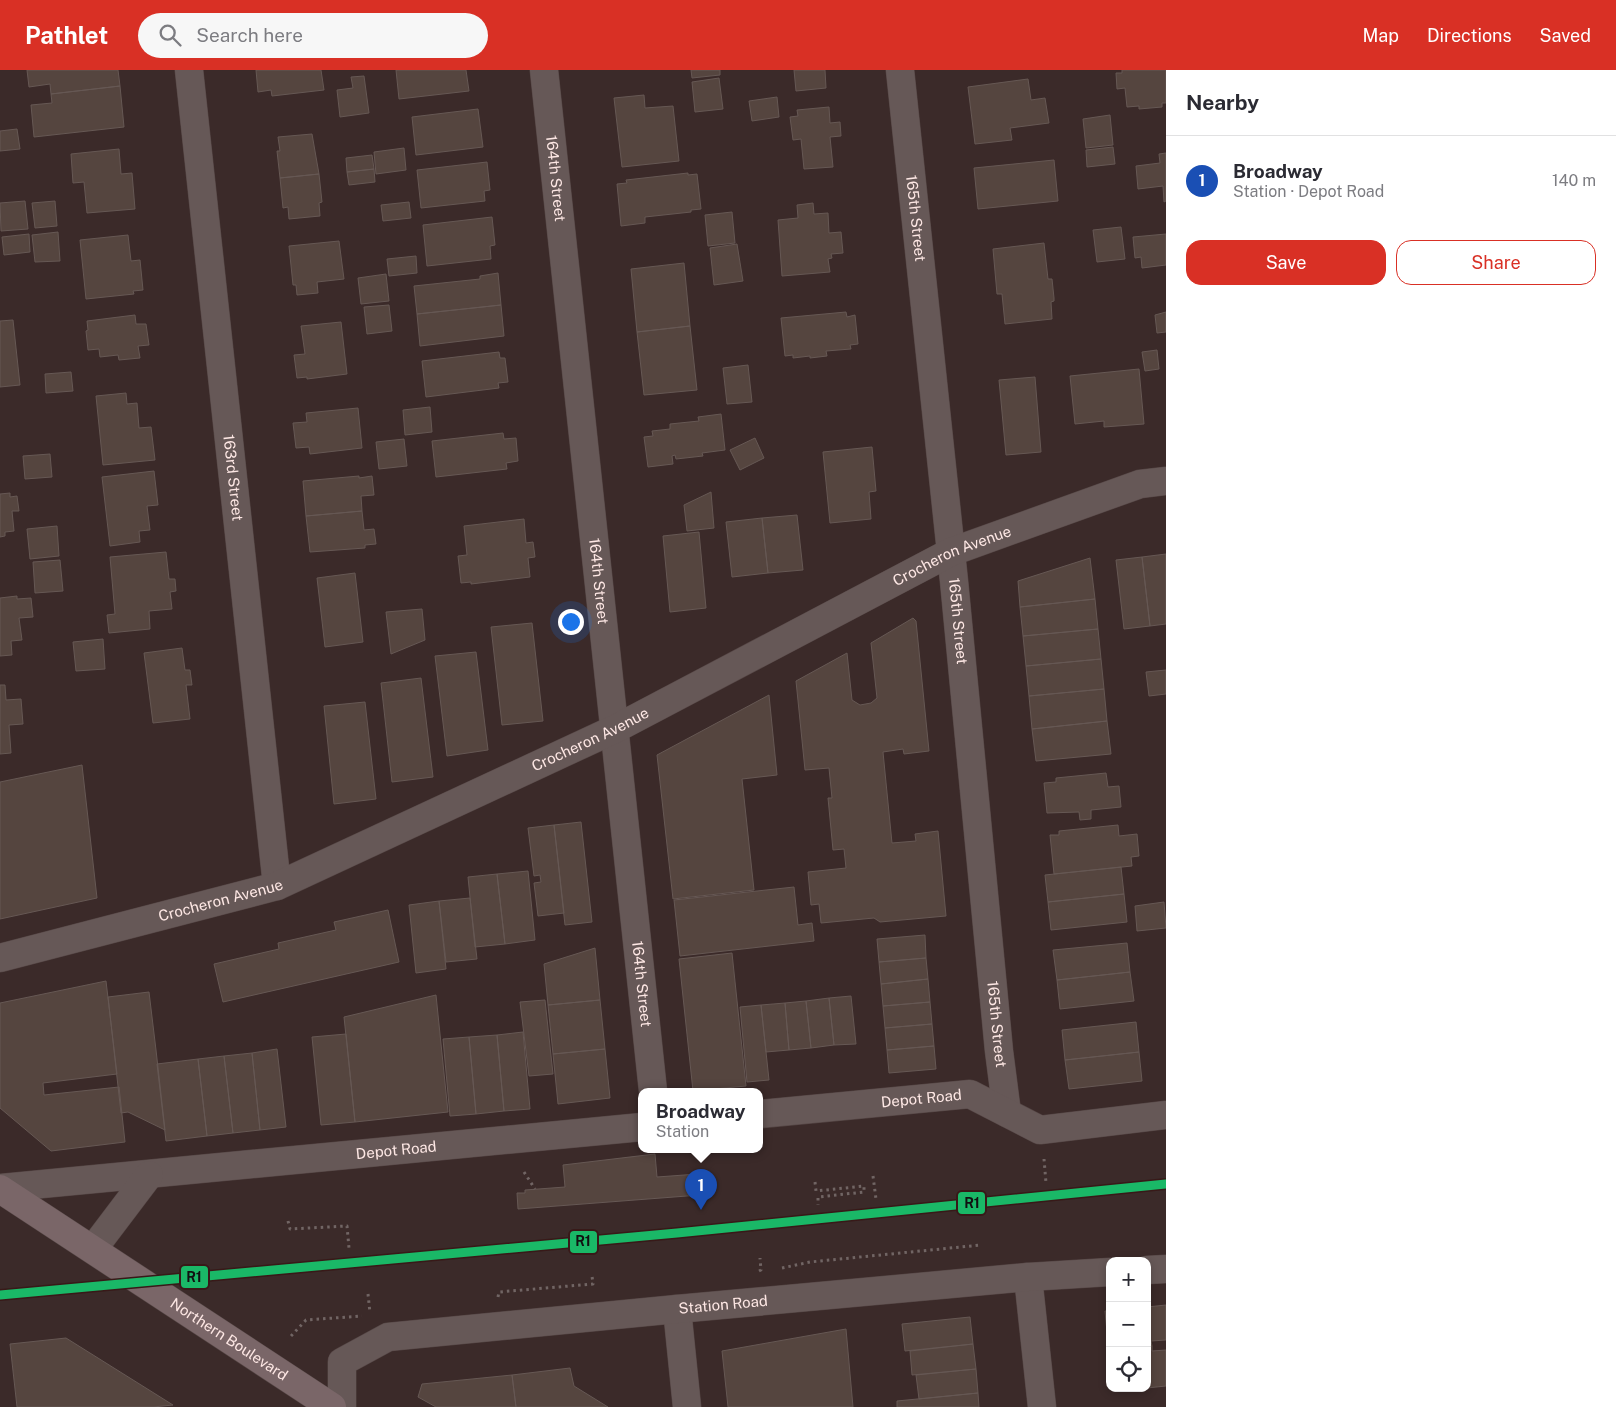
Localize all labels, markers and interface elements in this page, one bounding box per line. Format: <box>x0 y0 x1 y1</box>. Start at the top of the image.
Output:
search box <box>138 13 488 58</box>
text: Pathlet <box>25 21 108 49</box>
icon: search <box>156 21 184 49</box>
text: Search here <box>196 24 303 46</box>
text: Map <box>1362 25 1399 46</box>
text: Directions <box>1427 25 1512 46</box>
text: Saved <box>1540 25 1591 46</box>
text: Nearby <box>1186 90 1259 115</box>
street label: 164th Street <box>543 134 569 223</box>
text: Broadway <box>1233 160 1323 182</box>
text: 1 <box>1199 171 1205 190</box>
text: 140 m <box>1552 171 1596 190</box>
street label: 165th Street <box>903 174 929 262</box>
text: Station · Depot Road <box>1233 182 1384 201</box>
button: Save <box>1186 240 1386 285</box>
button: Share <box>1396 240 1596 285</box>
street label: 163rd Street <box>220 433 247 522</box>
street label: Crocheron Avenue <box>890 522 1013 589</box>
street label: 164th Street <box>586 537 612 625</box>
street label: 165th Street <box>946 577 971 665</box>
your location <box>558 609 584 635</box>
street label: Crocheron Avenue <box>529 704 652 775</box>
street label: Crocheron Avenue <box>157 875 286 924</box>
street label: 164th Street <box>629 940 655 1028</box>
street label: 165th Street <box>984 980 1010 1069</box>
street label: Depot Road <box>880 1086 962 1110</box>
popup <box>638 1088 763 1153</box>
text: Broadway <box>656 1100 745 1122</box>
text: Station <box>656 1122 709 1141</box>
street label: Depot Road <box>355 1138 437 1162</box>
pin: 1 <box>685 1169 717 1210</box>
line badge: R1 <box>957 1191 986 1215</box>
text: R1 <box>964 1195 980 1211</box>
line badge: R1 <box>569 1230 598 1254</box>
text: R1 <box>575 1233 591 1249</box>
map controls <box>1106 1257 1151 1392</box>
button: + <box>1106 1257 1151 1302</box>
line badge: R1 <box>180 1265 209 1289</box>
text: R1 <box>186 1269 202 1285</box>
street label: Station Road <box>678 1292 768 1317</box>
street label: Northern Boulevard <box>167 1294 291 1384</box>
button: − <box>1106 1302 1151 1347</box>
button: locate <box>1106 1347 1151 1392</box>

